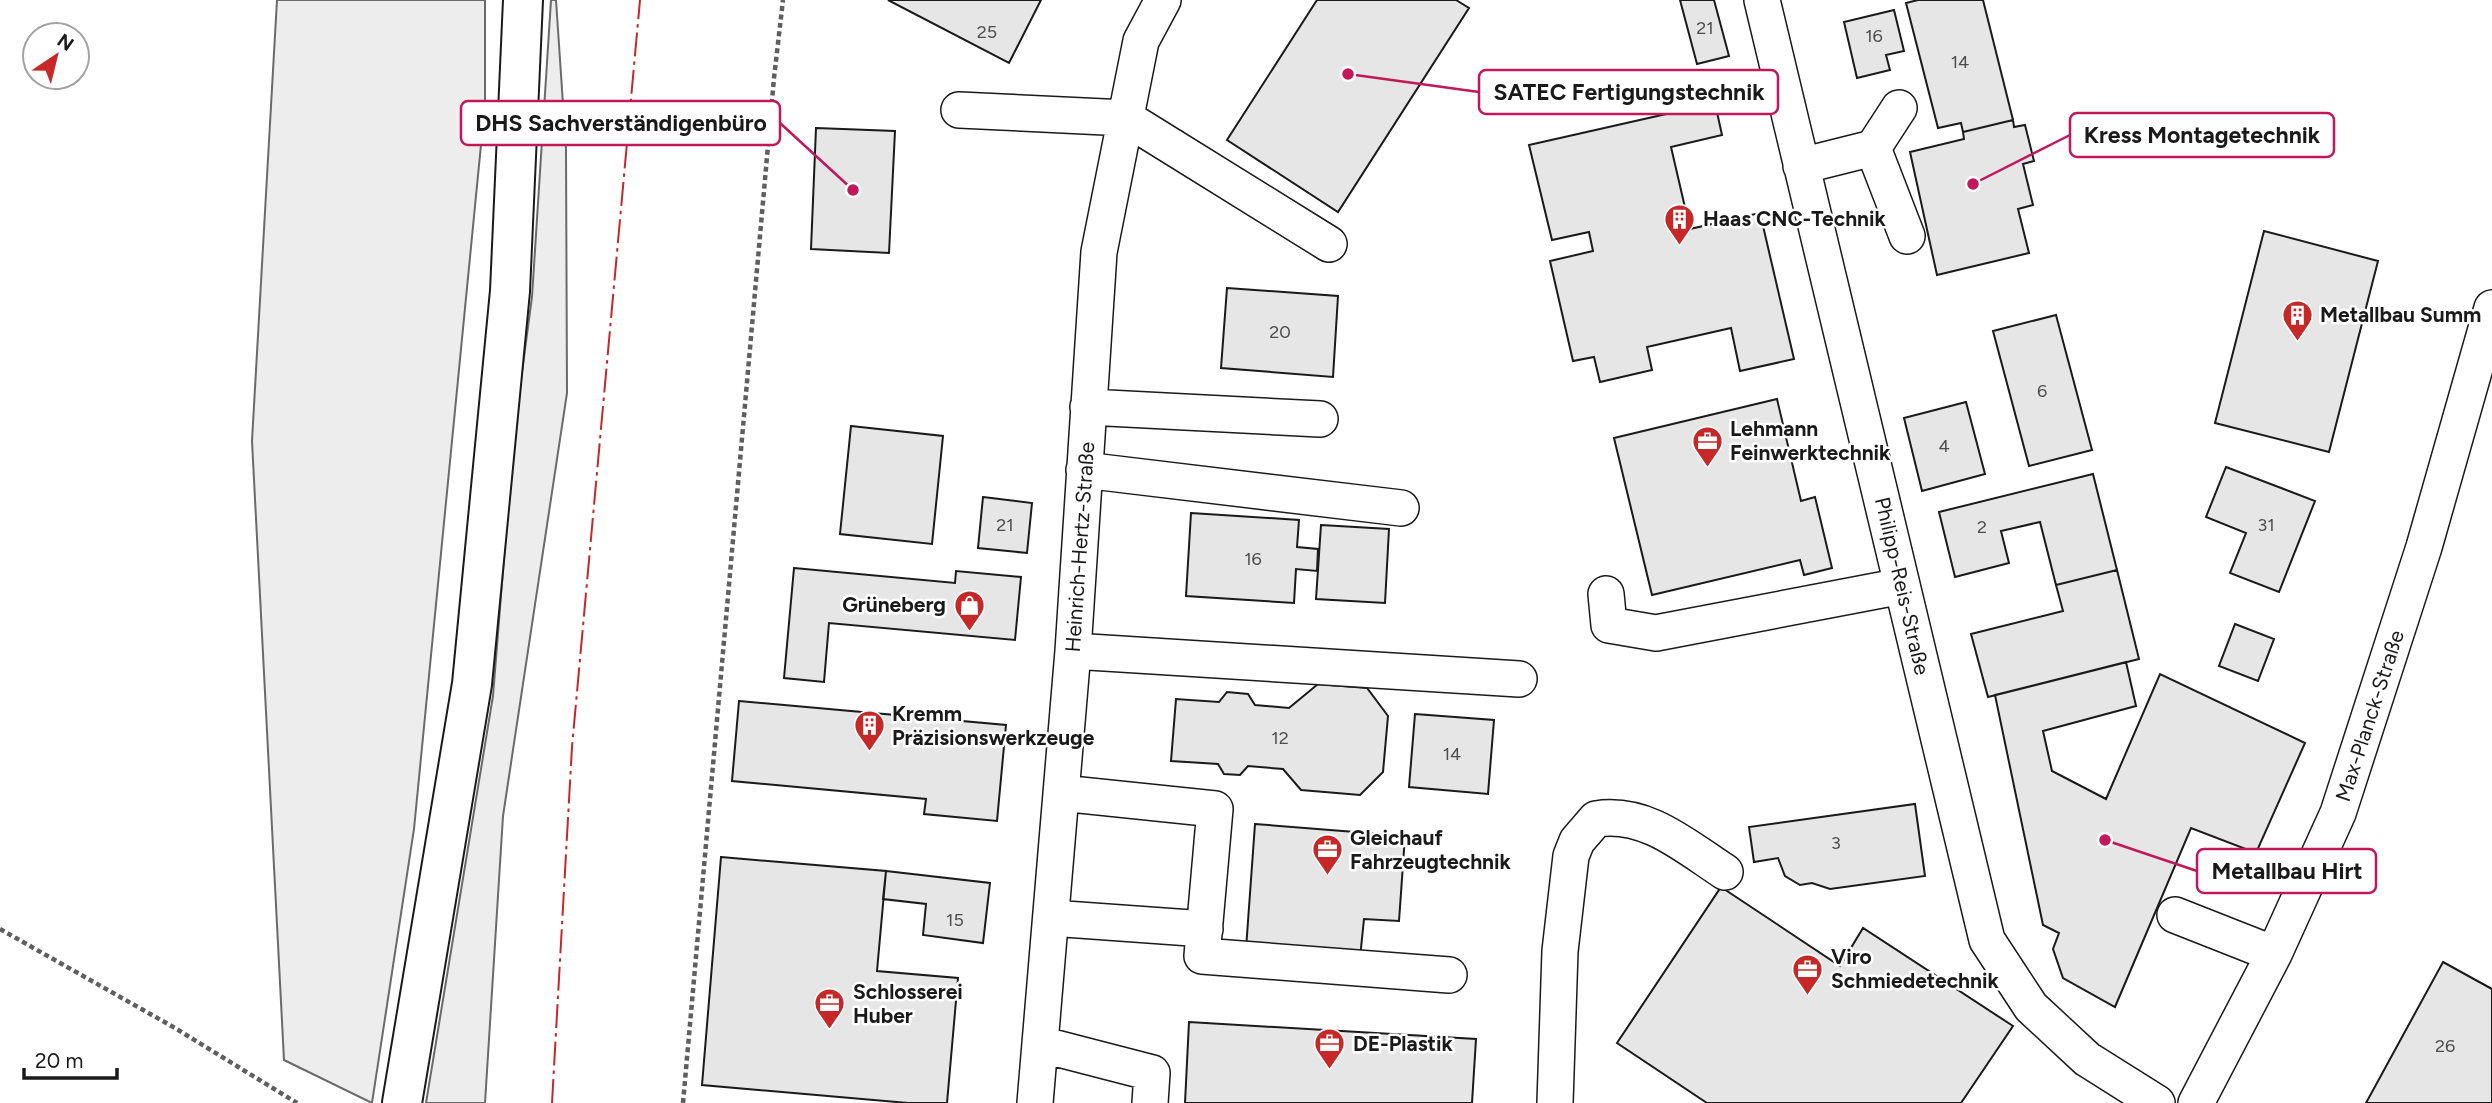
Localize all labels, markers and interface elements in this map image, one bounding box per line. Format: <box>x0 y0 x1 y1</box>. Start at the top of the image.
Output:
house number: 21 <box>1696 17 1714 39</box>
north arrow <box>21 21 91 91</box>
house number: 25 <box>977 21 997 43</box>
house number: 16 <box>1865 25 1883 47</box>
text: N <box>53 29 78 56</box>
house number: 14 <box>1951 51 1969 73</box>
callout: SATEC Fertigungstechnik <box>1479 70 1778 114</box>
text: SATEC Fertigungstechnik <box>1493 78 1765 106</box>
callout: DHS Sachverständigenbüro <box>461 101 780 145</box>
text: DHS Sachverständigenbüro <box>475 109 767 137</box>
callout: Kress Montagetechnik <box>2070 113 2334 157</box>
text: Kress Montagetechnik <box>2084 121 2321 149</box>
building icon: Haas CNC-Technik <box>1663 202 1697 246</box>
place label: Haas CNC-Technik <box>1703 206 1887 231</box>
building icon: Metallbau Summ <box>2280 298 2314 342</box>
place label: Metallbau Summ <box>2320 302 2481 327</box>
house number: 20 <box>1269 321 1291 343</box>
house number: 6 <box>2037 380 2047 402</box>
place label: Lehmann Feinwerktechnik <box>1730 416 1891 465</box>
office icon: Lehmann Feinwerktechnik <box>1690 424 1724 468</box>
house number: 4 <box>1938 435 1950 457</box>
street label: Heinrich-Hertz-Straße <box>1060 441 1099 653</box>
street label: Philipp-Reis-Straße <box>1870 495 1935 677</box>
house number: 21 <box>996 514 1014 536</box>
house number: 31 <box>2257 514 2275 536</box>
house number: 2 <box>1977 516 1987 538</box>
house number: 16 <box>1244 548 1262 570</box>
shop icon: Grüneberg <box>952 588 986 632</box>
place label: Grüneberg <box>842 592 946 617</box>
street label: Max-Planck-Straße <box>2330 627 2409 805</box>
place label: Kremm Präzisionswerkzeuge <box>892 701 1095 750</box>
building icon: Kremm Präzisionswerkzeuge <box>852 709 886 753</box>
house number: 12 <box>1271 727 1289 749</box>
house number: 14 <box>1443 743 1461 765</box>
place label: Gleichauf Fahrzeugtechnik <box>1350 825 1512 874</box>
house number: 3 <box>1831 832 1841 854</box>
office icon: Gleichauf Fahrzeugtechnik <box>1310 833 1344 877</box>
callout: Metallbau Hirt <box>2197 849 2376 893</box>
text: Metallbau Hirt <box>2212 857 2362 885</box>
house number: 15 <box>946 909 964 931</box>
place label: Viro Schmiedetechnik <box>1831 944 2000 993</box>
office icon: Viro Schmiedetechnik <box>1791 952 1825 996</box>
place label: Schlosserei Huber <box>853 979 963 1028</box>
office icon: Schlosserei Huber <box>813 987 847 1031</box>
office icon: DE-Plastik <box>1313 1027 1347 1071</box>
place label: DE-Plastik <box>1353 1031 1453 1056</box>
house number: 26 <box>2435 1035 2455 1057</box>
scale bar <box>24 1036 117 1080</box>
text: 20 m <box>35 1048 83 1073</box>

